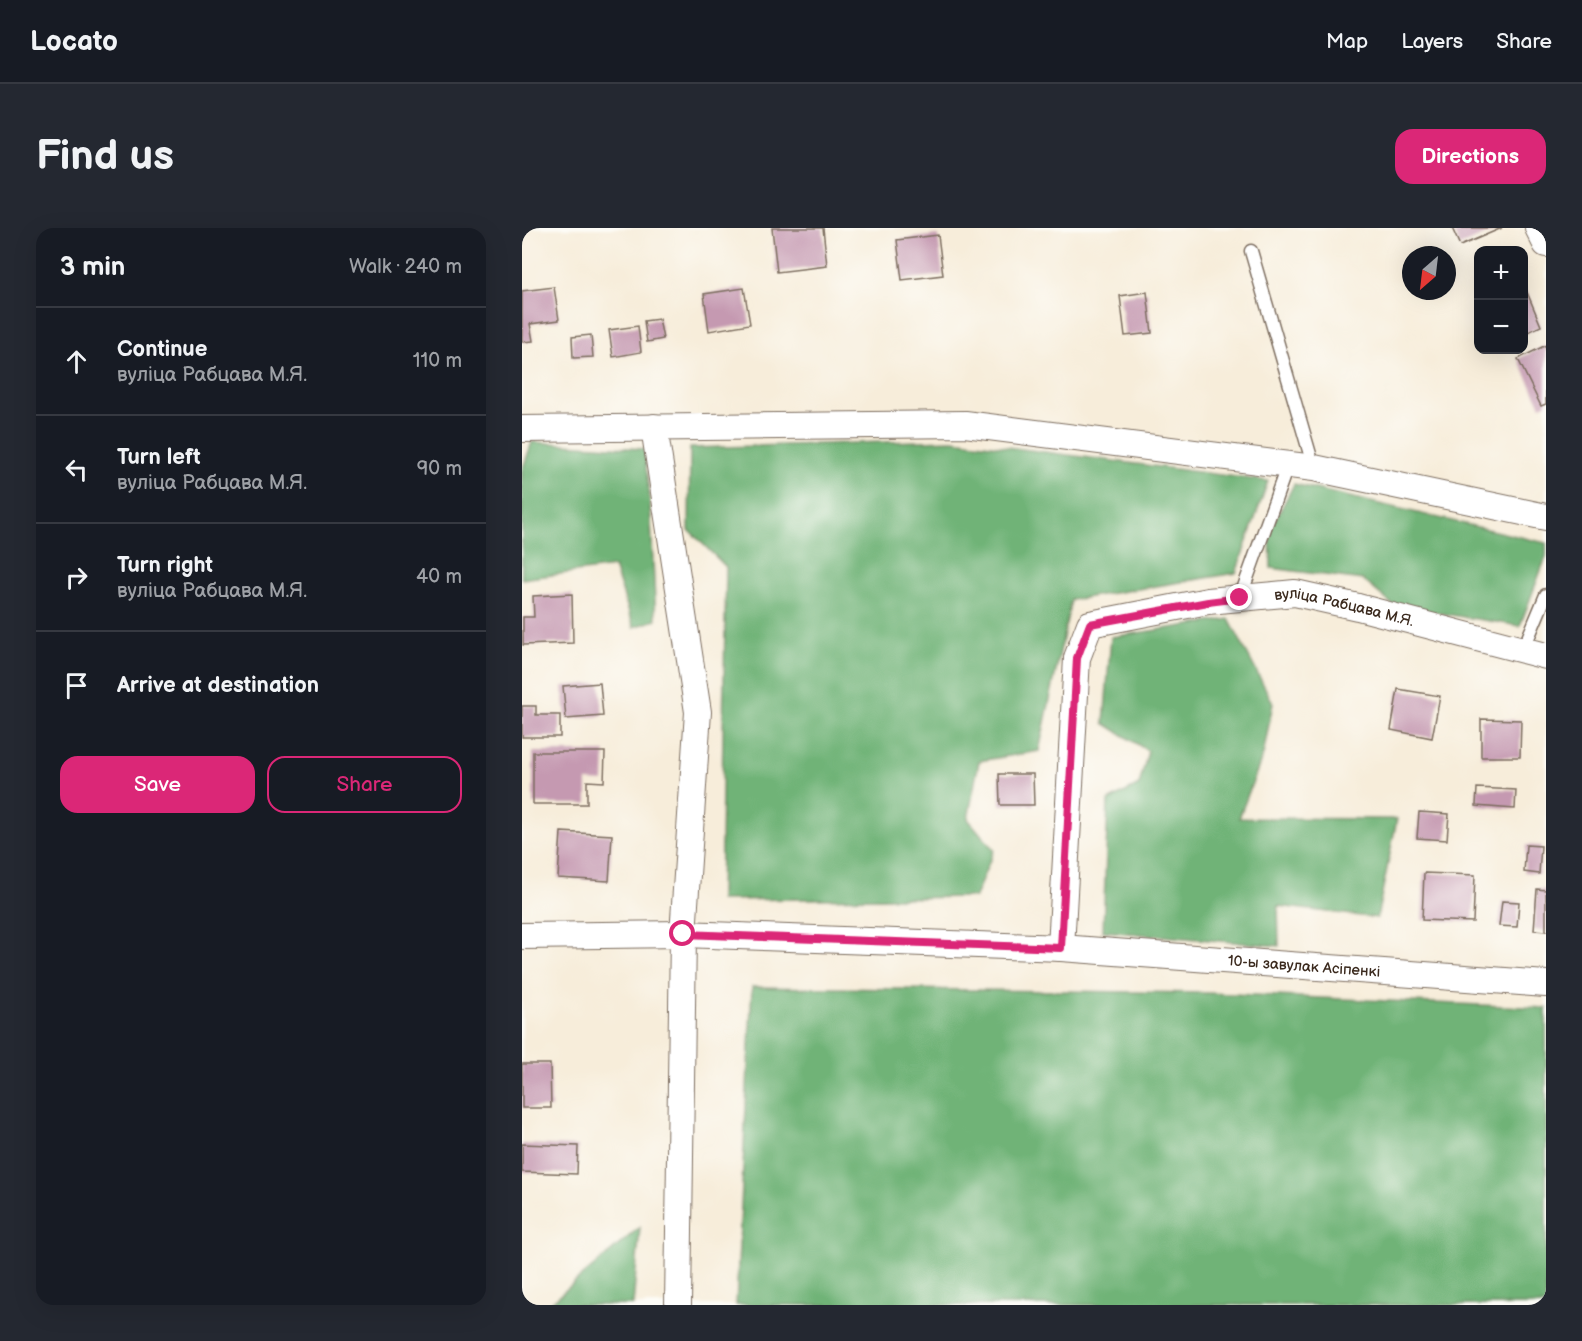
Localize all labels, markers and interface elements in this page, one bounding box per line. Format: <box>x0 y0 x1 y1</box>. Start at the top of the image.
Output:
text: Locato <box>30 25 118 58</box>
text: Map <box>1326 29 1368 54</box>
text: Layers <box>1401 29 1463 54</box>
text: Share <box>1496 29 1552 54</box>
button: Directions <box>1395 129 1546 184</box>
text: Find us <box>36 131 174 182</box>
north arrow <box>1402 246 1456 300</box>
map controls <box>1474 246 1528 354</box>
button: + <box>1474 246 1528 300</box>
text: 3 min <box>60 252 125 283</box>
text: Walk · 240 m <box>349 255 462 279</box>
button: − <box>1474 300 1528 354</box>
text: Continue <box>117 336 207 363</box>
icon: ahead <box>60 345 93 378</box>
text: 110 m <box>413 349 462 373</box>
text: вуліца Рабцава М.Я. <box>117 363 307 387</box>
text: Turn left <box>117 444 201 471</box>
icon: left <box>60 453 93 486</box>
text: 90 m <box>417 457 462 481</box>
text: вуліца Рабцава М.Я. <box>117 471 307 495</box>
text: Turn right <box>117 552 213 579</box>
icon: right <box>60 561 93 594</box>
text: 40 m <box>416 565 462 589</box>
text: вуліца Рабцава М.Я. <box>117 579 307 603</box>
route end <box>1226 584 1252 610</box>
street label: вуліца Рабцава М.Я. <box>1273 584 1416 631</box>
icon: arrive <box>60 669 93 702</box>
text: Arrive at destination <box>117 672 319 699</box>
button: Save <box>60 756 255 813</box>
button: Share <box>267 756 462 813</box>
route start <box>669 920 695 946</box>
street label: 10-ы завулак Асіпенкі <box>1227 951 1381 982</box>

